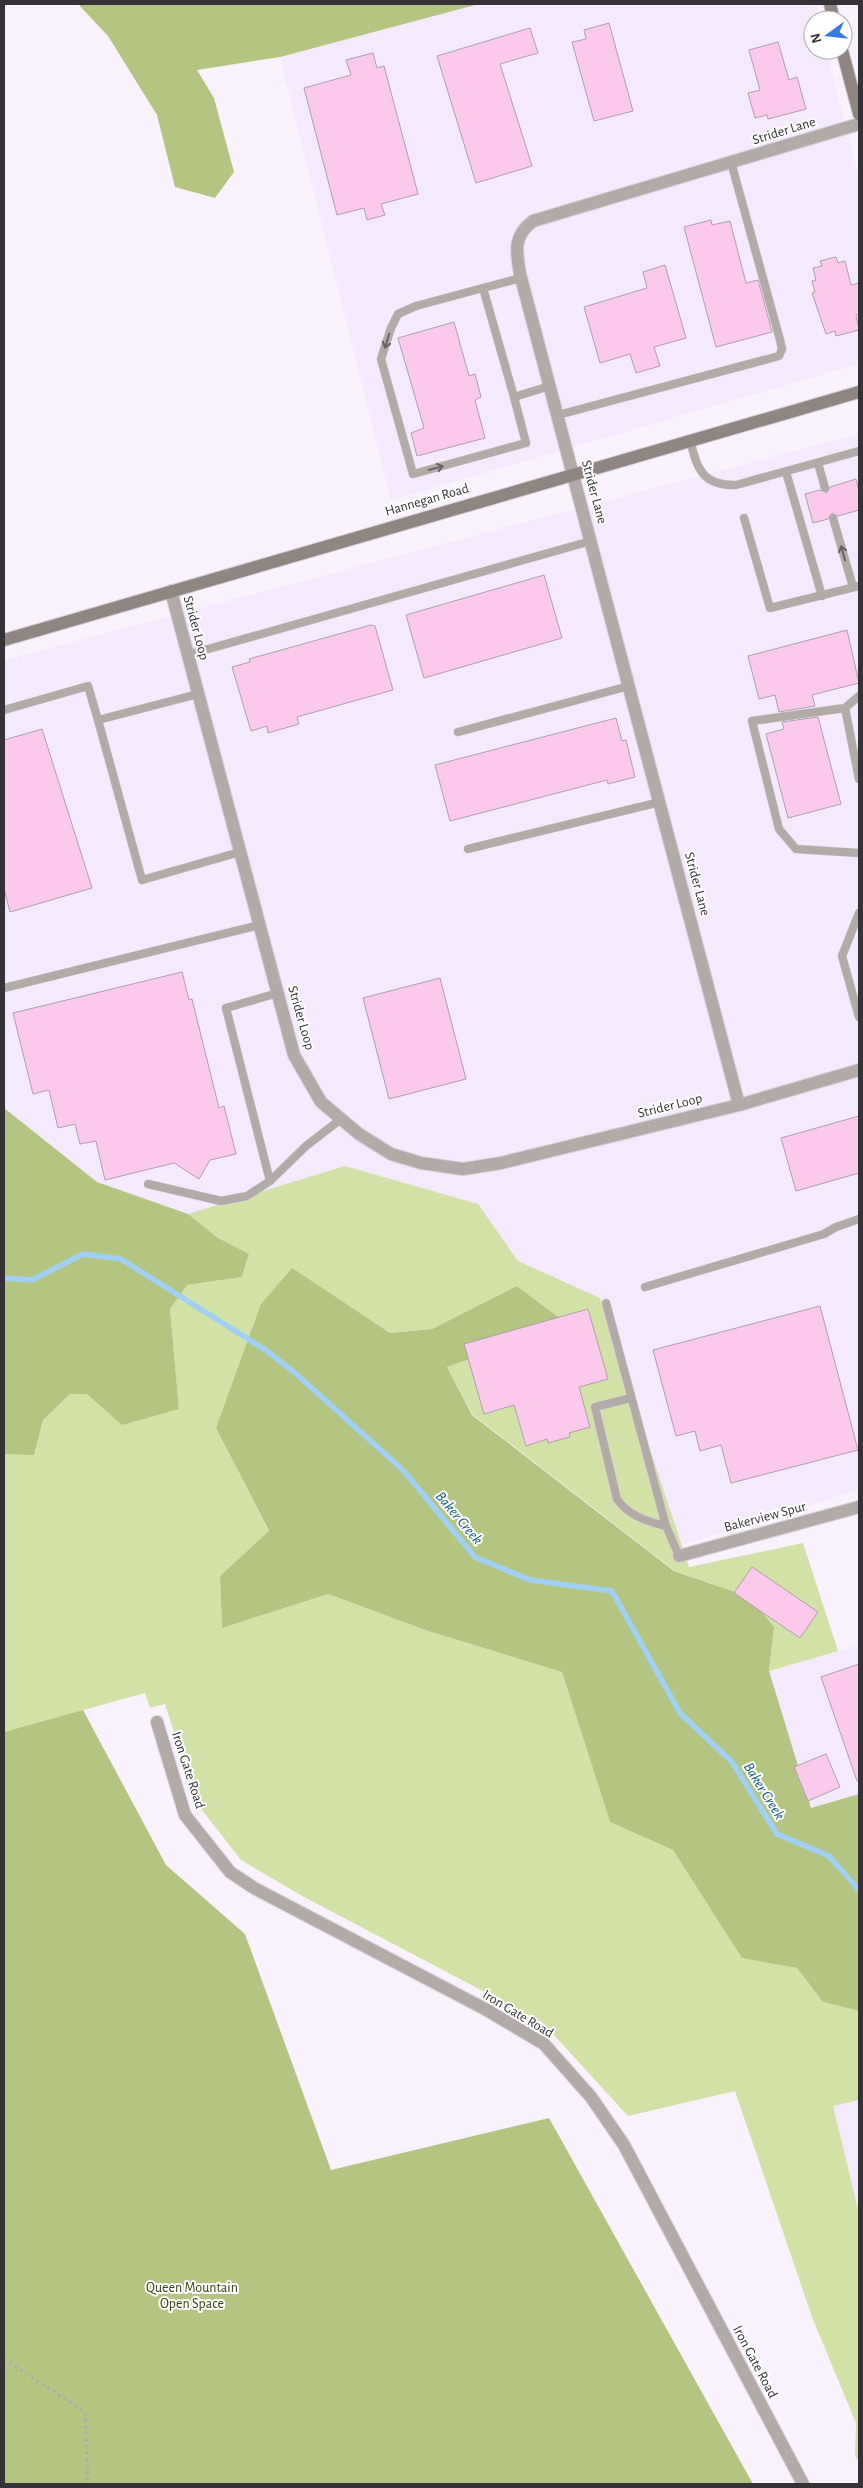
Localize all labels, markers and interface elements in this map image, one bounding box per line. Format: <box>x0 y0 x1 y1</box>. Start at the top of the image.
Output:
north arrow <box>803 10 853 60</box>
text: N <box>808 32 824 45</box>
street label: Strider Lane <box>751 115 817 147</box>
one-way arrow <box>381 333 391 349</box>
street label: Strider Lane <box>579 459 609 525</box>
one-way arrow <box>428 463 444 472</box>
street label: Hannegan Road <box>383 481 471 519</box>
one-way arrow <box>838 545 847 561</box>
street label: Strider Loop <box>181 594 211 662</box>
street label: Strider Lane <box>682 851 712 917</box>
street label: Strider Loop <box>285 984 317 1052</box>
street label: Strider Loop <box>636 1091 704 1121</box>
water label: Baker Creek <box>433 1489 485 1547</box>
street label: Bakerview Spur <box>723 1499 808 1535</box>
street label: Iron Gate Road <box>169 1730 207 1810</box>
water label: Baker Creek <box>741 1760 787 1822</box>
street label: Iron Gate Road <box>480 1987 556 2041</box>
park label: Queen Mountain Open Space <box>146 2281 238 2311</box>
street label: Iron Gate Road <box>730 2323 780 2401</box>

